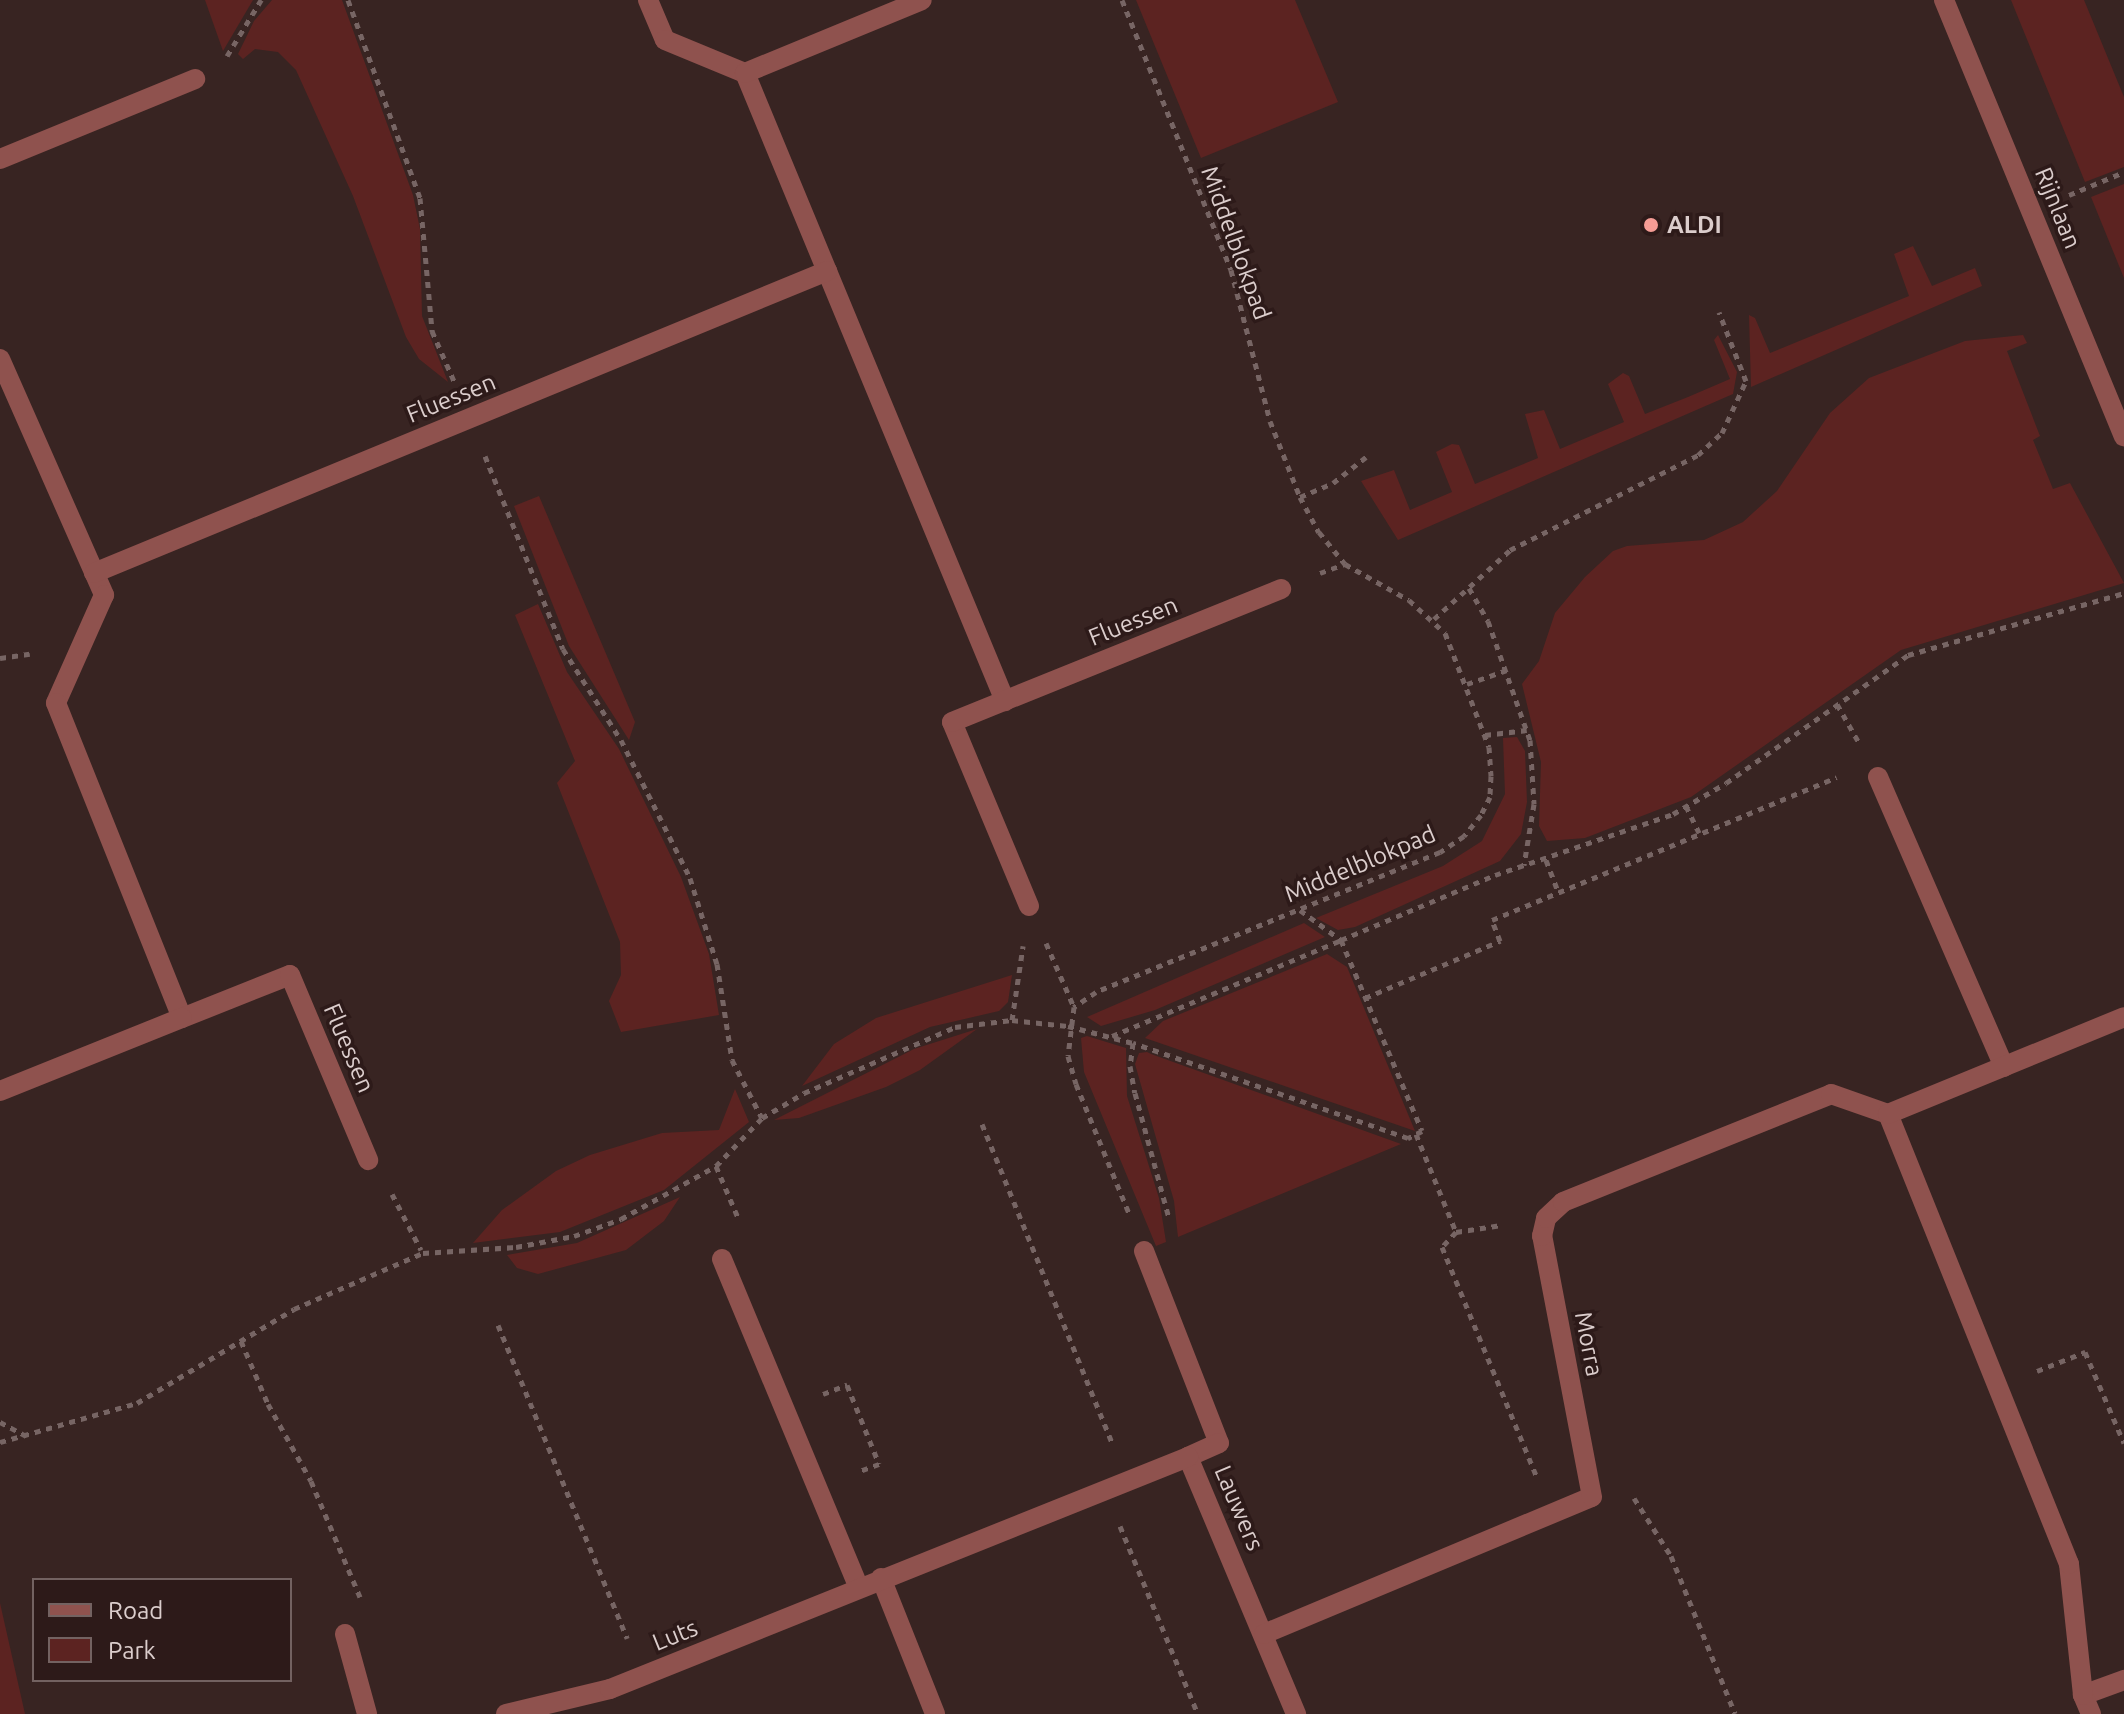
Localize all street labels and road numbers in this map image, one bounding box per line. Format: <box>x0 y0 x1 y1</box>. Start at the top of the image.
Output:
street label: Middelblokpad <box>1195 162 1277 324</box>
street label: Rijnlaan <box>2029 163 2087 253</box>
street label: Fluessen <box>402 367 500 429</box>
street label: Fluessen <box>1084 590 1182 652</box>
street label: Middelblokpad <box>1280 819 1440 909</box>
street label: Fluessen <box>317 999 381 1097</box>
street label: Morra <box>1569 1309 1609 1379</box>
street label: Lauwers <box>1208 1461 1270 1555</box>
street label: Luts <box>648 1613 702 1657</box>

